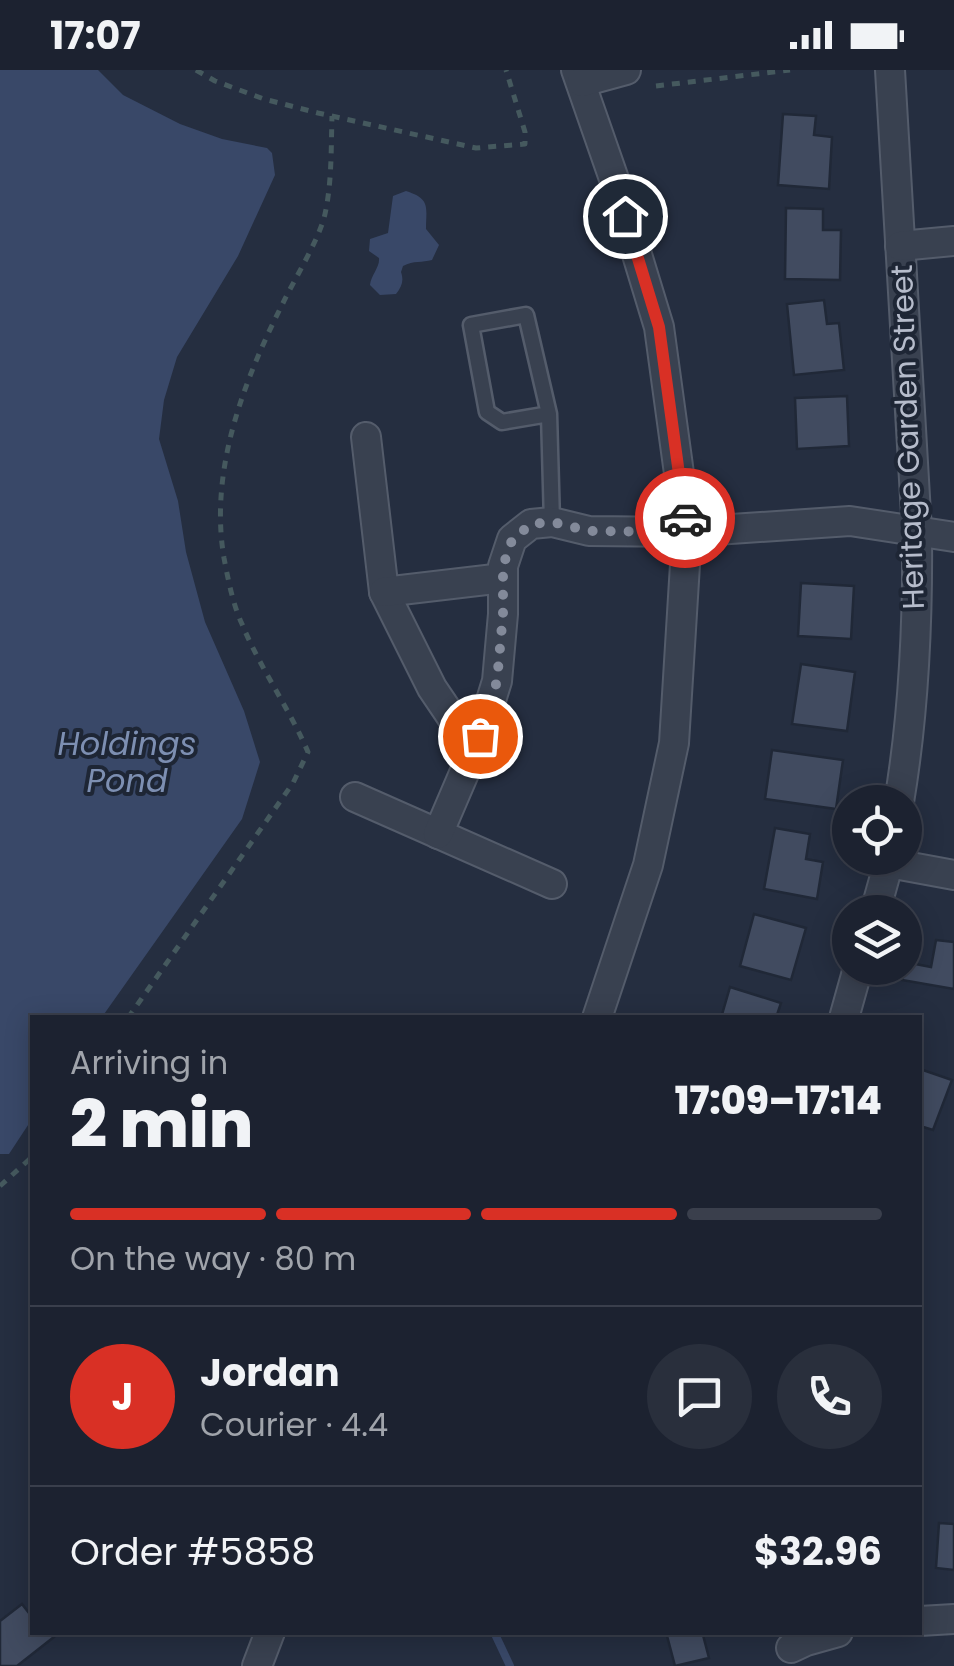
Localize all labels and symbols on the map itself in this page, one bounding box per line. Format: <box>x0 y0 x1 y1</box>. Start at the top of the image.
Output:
pin <box>583 174 668 259</box>
street label: Heritage Garden Street <box>880 264 935 610</box>
courier <box>635 468 735 568</box>
pin <box>438 694 523 779</box>
water label: Holdings Pond <box>58 721 196 803</box>

